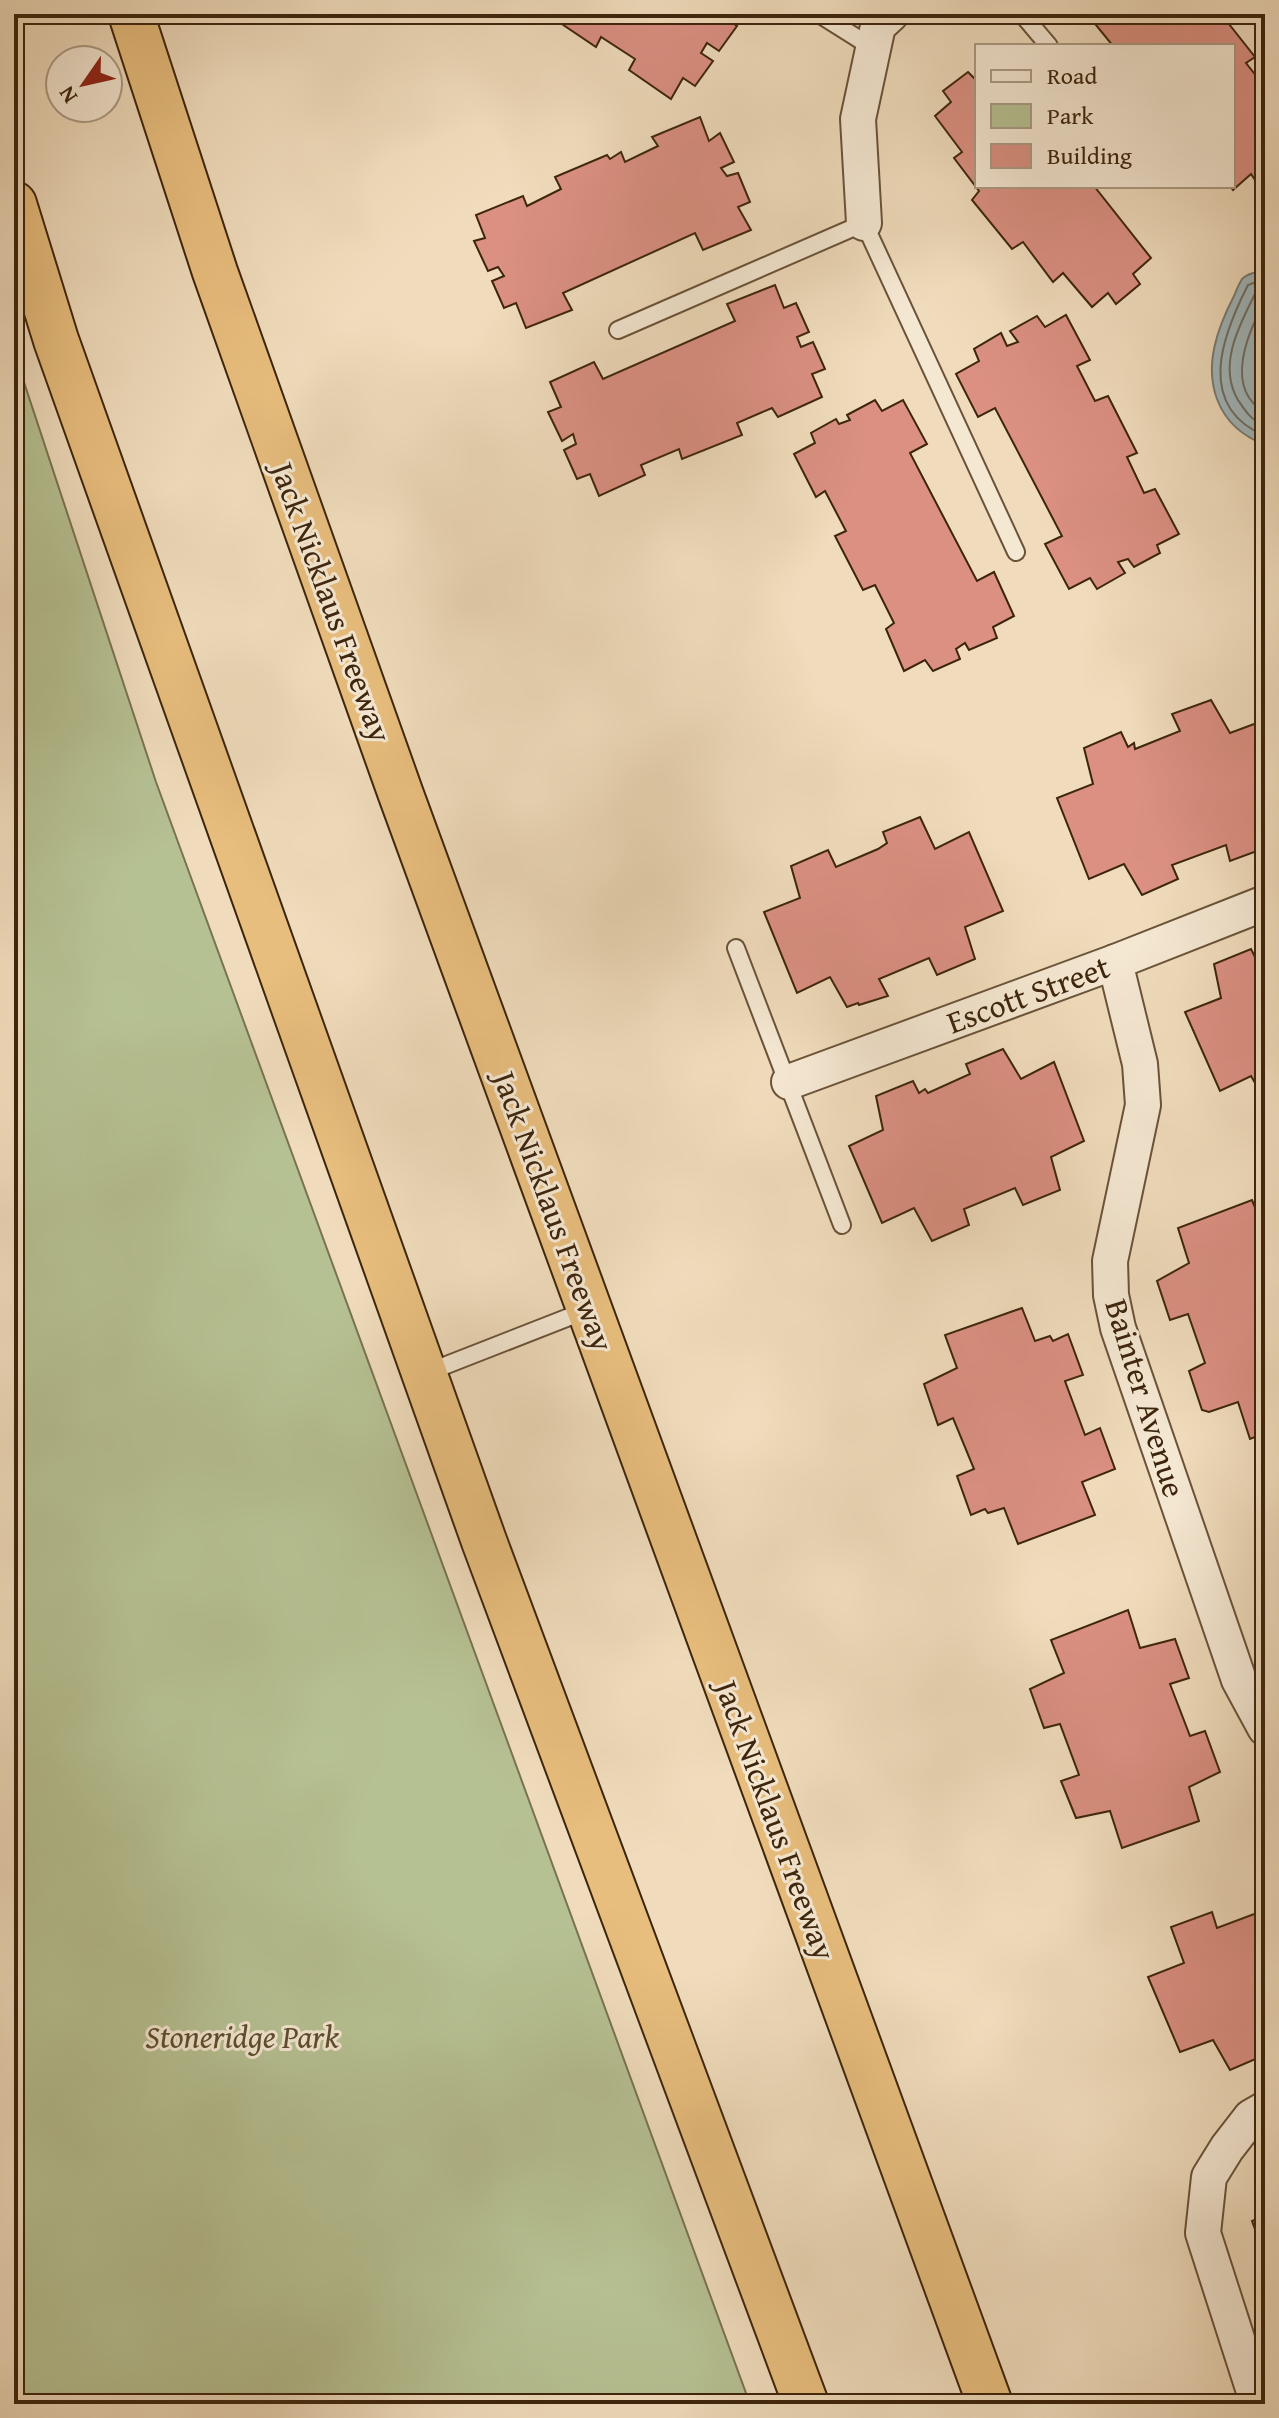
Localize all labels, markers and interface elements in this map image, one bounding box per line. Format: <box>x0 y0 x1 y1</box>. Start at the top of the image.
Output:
north arrow <box>44 44 124 124</box>
legend <box>975 44 1235 188</box>
text: Road <box>1047 58 1097 93</box>
text: N <box>50 80 85 110</box>
text: Park <box>1047 98 1094 133</box>
text: Building <box>1047 138 1132 173</box>
street label: Jack Nicklaus Freeway <box>258 452 405 749</box>
street label: Escott Street <box>940 943 1116 1045</box>
street label: Jack Nicklaus Freeway <box>480 1061 627 1358</box>
street label: Bainter Avenue <box>1094 1293 1198 1503</box>
street label: Jack Nicklaus Freeway <box>702 1670 849 1967</box>
park label: Stoneridge Park <box>145 2013 339 2060</box>

